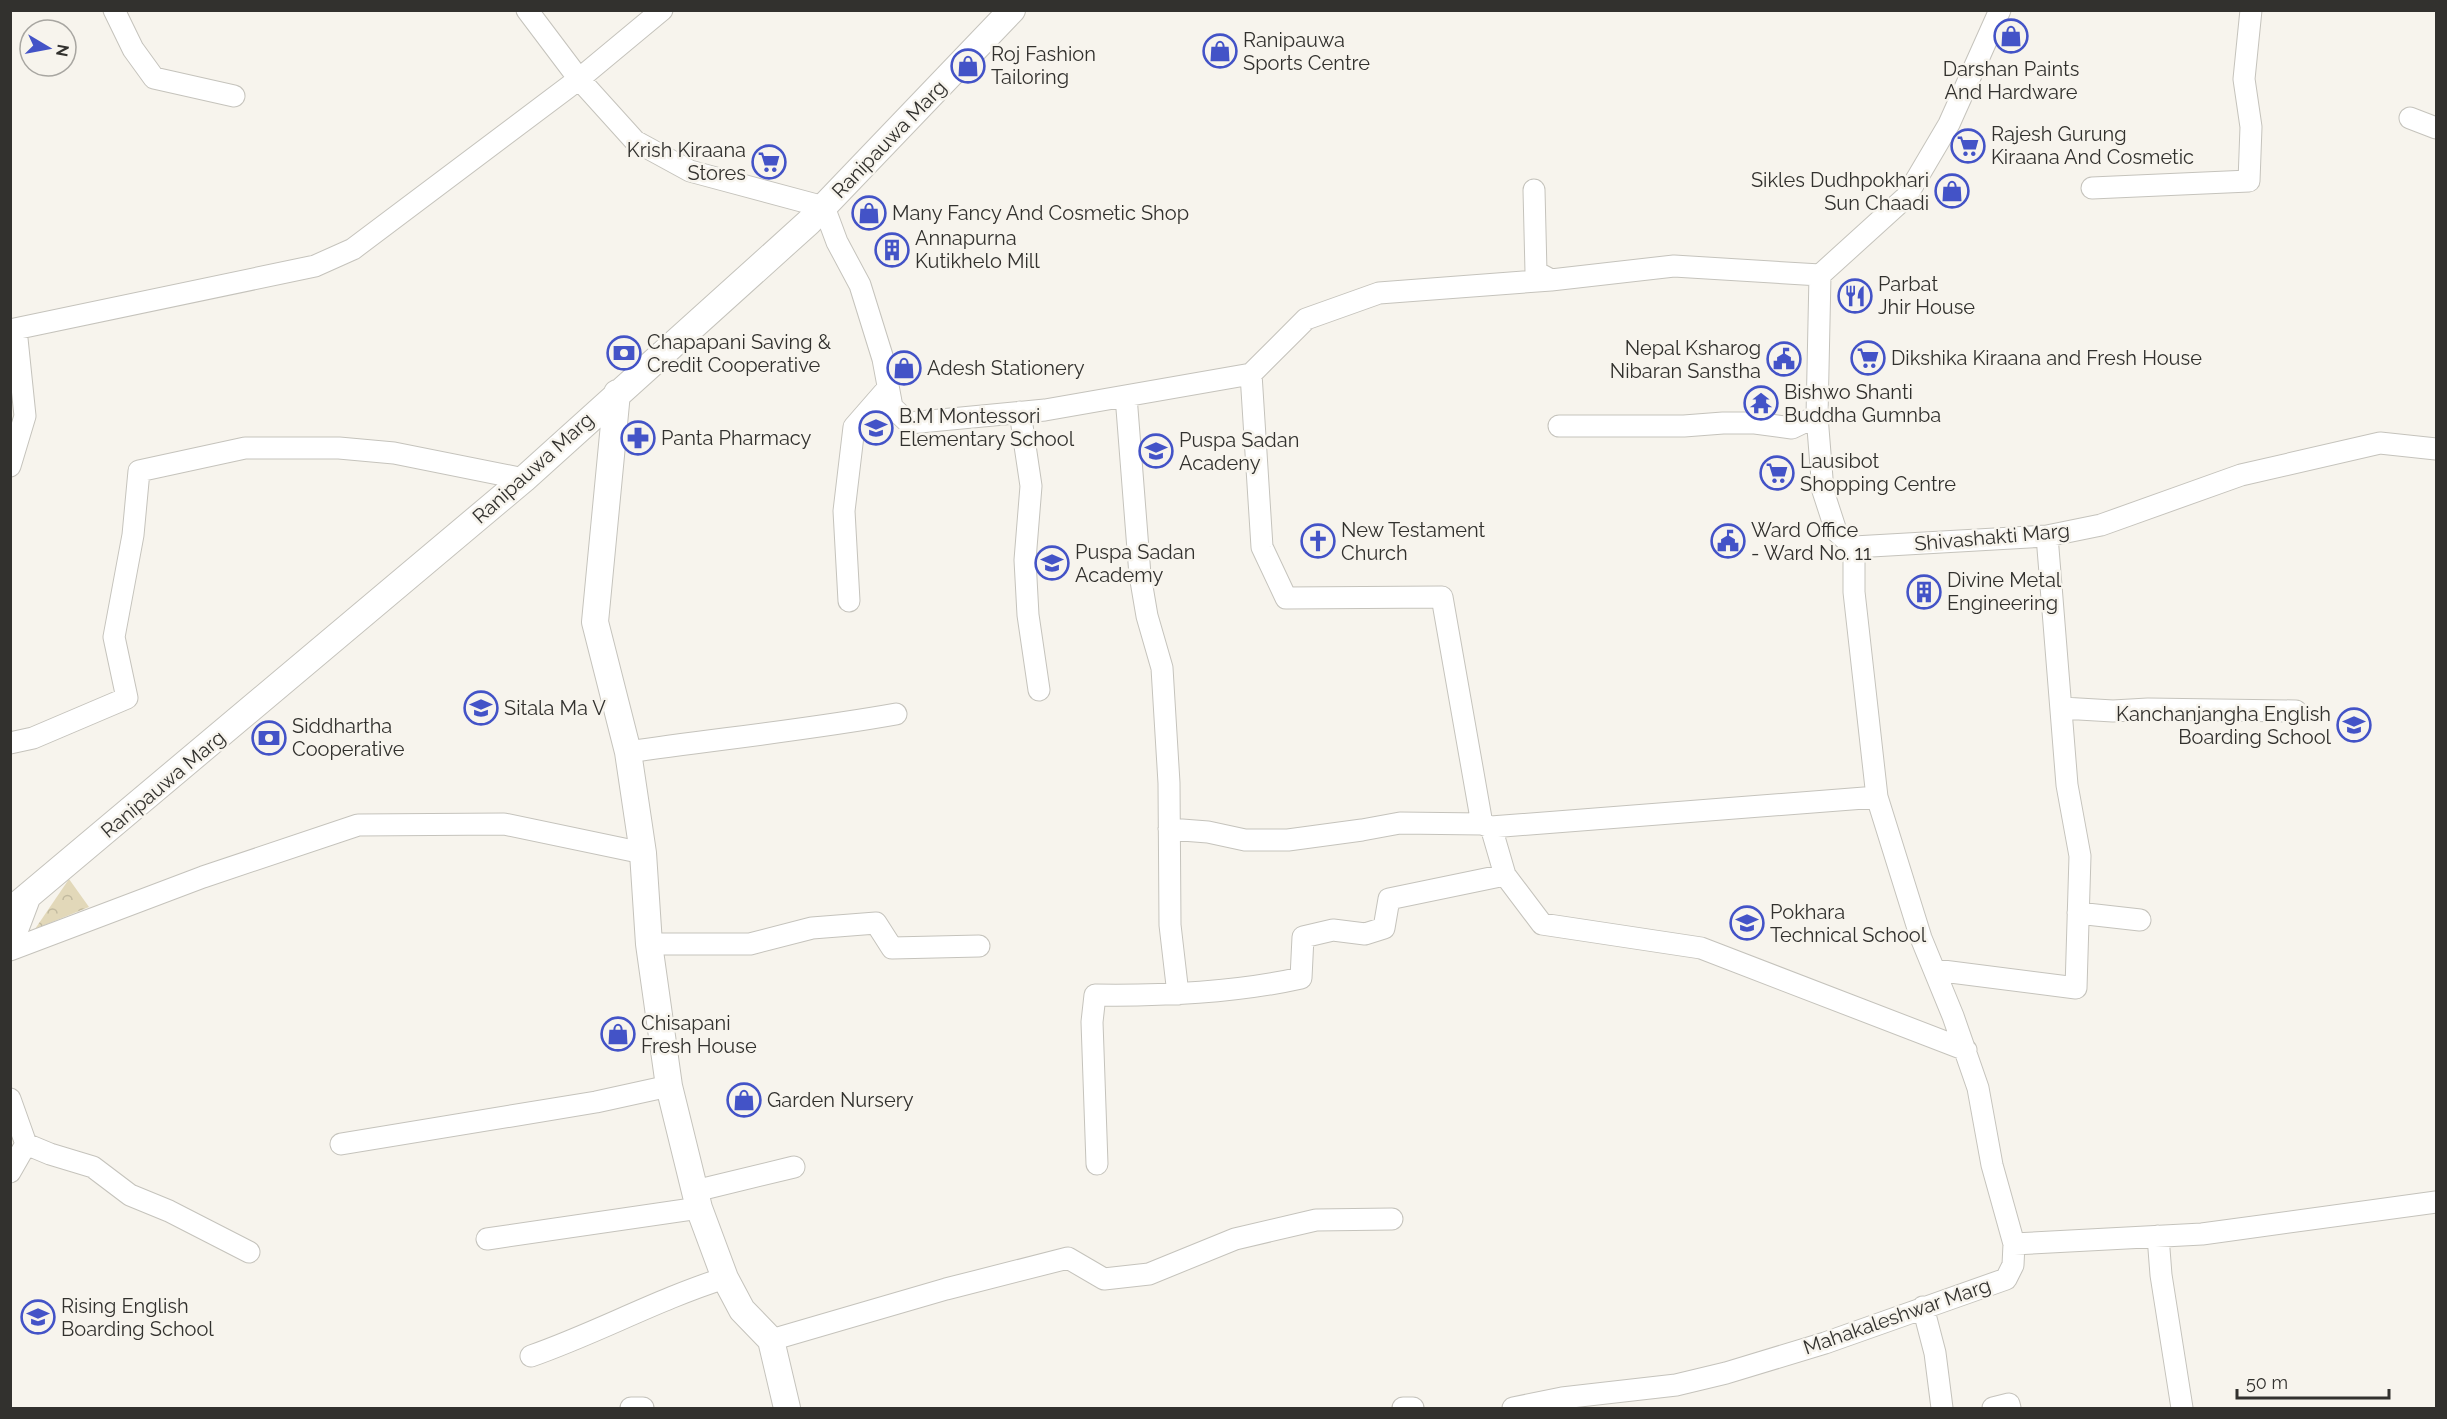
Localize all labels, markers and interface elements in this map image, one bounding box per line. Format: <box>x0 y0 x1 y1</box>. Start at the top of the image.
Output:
north arrow <box>18 18 78 78</box>
shop icon: Darshan Paints And Hardware <box>1993 18 2029 54</box>
place label: Ranipauwa Sports Centre <box>1243 28 1370 75</box>
shop icon: Ranipauwa Sports Centre <box>1202 33 1238 69</box>
place label: Roj Fashion Tailoring <box>991 42 1096 89</box>
text: N <box>52 43 73 58</box>
shop icon: Roj Fashion Tailoring <box>950 48 986 84</box>
place label: Darshan Paints And Hardware <box>1943 57 2079 104</box>
street label: Ranipauwa Marg <box>827 75 951 203</box>
place label: Rajesh Gurung Kiraana And Cosmetic <box>1991 122 2194 169</box>
supermarket icon: Rajesh Gurung Kiraana And Cosmetic <box>1950 128 1986 164</box>
place label: Krish Kiraana Stores <box>627 138 746 185</box>
supermarket icon: Krish Kiraana Stores <box>751 144 787 180</box>
place label: Sikles Dudhpokhari Sun Chaadi <box>1751 168 1929 215</box>
shop icon: Sikles Dudhpokhari Sun Chaadi <box>1934 173 1970 209</box>
shop icon: Many Fancy And Cosmetic Shop <box>851 195 887 231</box>
place label: Many Fancy And Cosmetic Shop <box>892 201 1189 225</box>
place label: Annapurna Kutikhelo Mill <box>915 226 1040 273</box>
building icon: Annapurna Kutikhelo Mill <box>874 232 910 268</box>
place label: Parbat Jhir House <box>1878 272 1975 319</box>
restaurant icon: Parbat Jhir House <box>1837 278 1873 314</box>
place label: Chapapani Saving & Credit Cooperative <box>647 330 832 377</box>
bank icon: Chapapani Saving & Credit Cooperative <box>606 335 642 371</box>
place label: Nepal Ksharog Nibaran Sanstha <box>1610 336 1761 383</box>
supermarket icon: Dikshika Kiraana and Fresh House <box>1850 340 1886 376</box>
public building icon: Nepal Ksharog Nibaran Sanstha <box>1766 341 1802 377</box>
place label: Dikshika Kiraana and Fresh House <box>1891 346 2202 370</box>
shop icon: Adesh Stationery <box>886 350 922 386</box>
place label: Adesh Stationery <box>927 356 1085 380</box>
place label: Bishwo Shanti Buddha Gumnba <box>1784 380 1941 427</box>
temple icon: Bishwo Shanti Buddha Gumnba <box>1743 385 1779 421</box>
place label: B.M Montessori Elementary School <box>899 404 1075 451</box>
street label: Ranipauwa Marg <box>468 407 598 529</box>
school or university icon: B.M Montessori Elementary School <box>858 410 894 446</box>
pharmacy icon: Panta Pharmacy <box>620 420 656 456</box>
place label: Panta Pharmacy <box>661 426 812 450</box>
place label: Puspa Sadan Acadeny <box>1179 428 1299 475</box>
school or university icon: Puspa Sadan Acadeny <box>1138 433 1174 469</box>
place label: Lausibot Shopping Centre <box>1800 449 1956 496</box>
supermarket icon: Lausibot Shopping Centre <box>1759 455 1795 491</box>
place label: New Testament Church <box>1341 518 1486 565</box>
place label: Ward Office - Ward No. 11 <box>1751 518 1872 565</box>
street label: Shivashakti Marg <box>1913 518 2071 556</box>
church icon: New Testament Church <box>1300 523 1336 559</box>
public building icon: Ward Office - Ward No. 11 <box>1710 523 1746 559</box>
place label: Puspa Sadan Academy <box>1075 540 1195 587</box>
school or university icon: Puspa Sadan Academy <box>1034 545 1070 581</box>
place label: Divine Metal Engineering <box>1947 568 2062 615</box>
building icon: Divine Metal Engineering <box>1906 574 1942 610</box>
school or university icon: Sitala Ma V <box>463 690 499 726</box>
place label: Sitala Ma V <box>504 696 606 720</box>
place label: Kanchanjangha English Boarding School <box>2116 702 2332 749</box>
school or university icon: Kanchanjangha English Boarding School <box>2336 707 2372 743</box>
place label: Siddhartha Cooperative <box>292 714 405 761</box>
bank icon: Siddhartha Cooperative <box>251 720 287 756</box>
street label: Ranipauwa Marg <box>96 725 230 843</box>
place label: Pokhara Technical School <box>1770 900 1927 947</box>
school or university icon: Pokhara Technical School <box>1729 905 1765 941</box>
place label: Chisapani Fresh House <box>641 1011 757 1058</box>
shop icon: Chisapani Fresh House <box>600 1016 636 1052</box>
shop icon: Garden Nursery <box>726 1082 762 1118</box>
place label: Garden Nursery <box>767 1088 914 1112</box>
street label: Mahakaleshwar Marg <box>1800 1273 1994 1359</box>
place label: Rising English Boarding School <box>61 1294 214 1341</box>
school or university icon: Rising English Boarding School <box>20 1299 56 1335</box>
scale bar <box>2237 1362 2388 1400</box>
text: 50 m <box>2246 1372 2288 1393</box>

